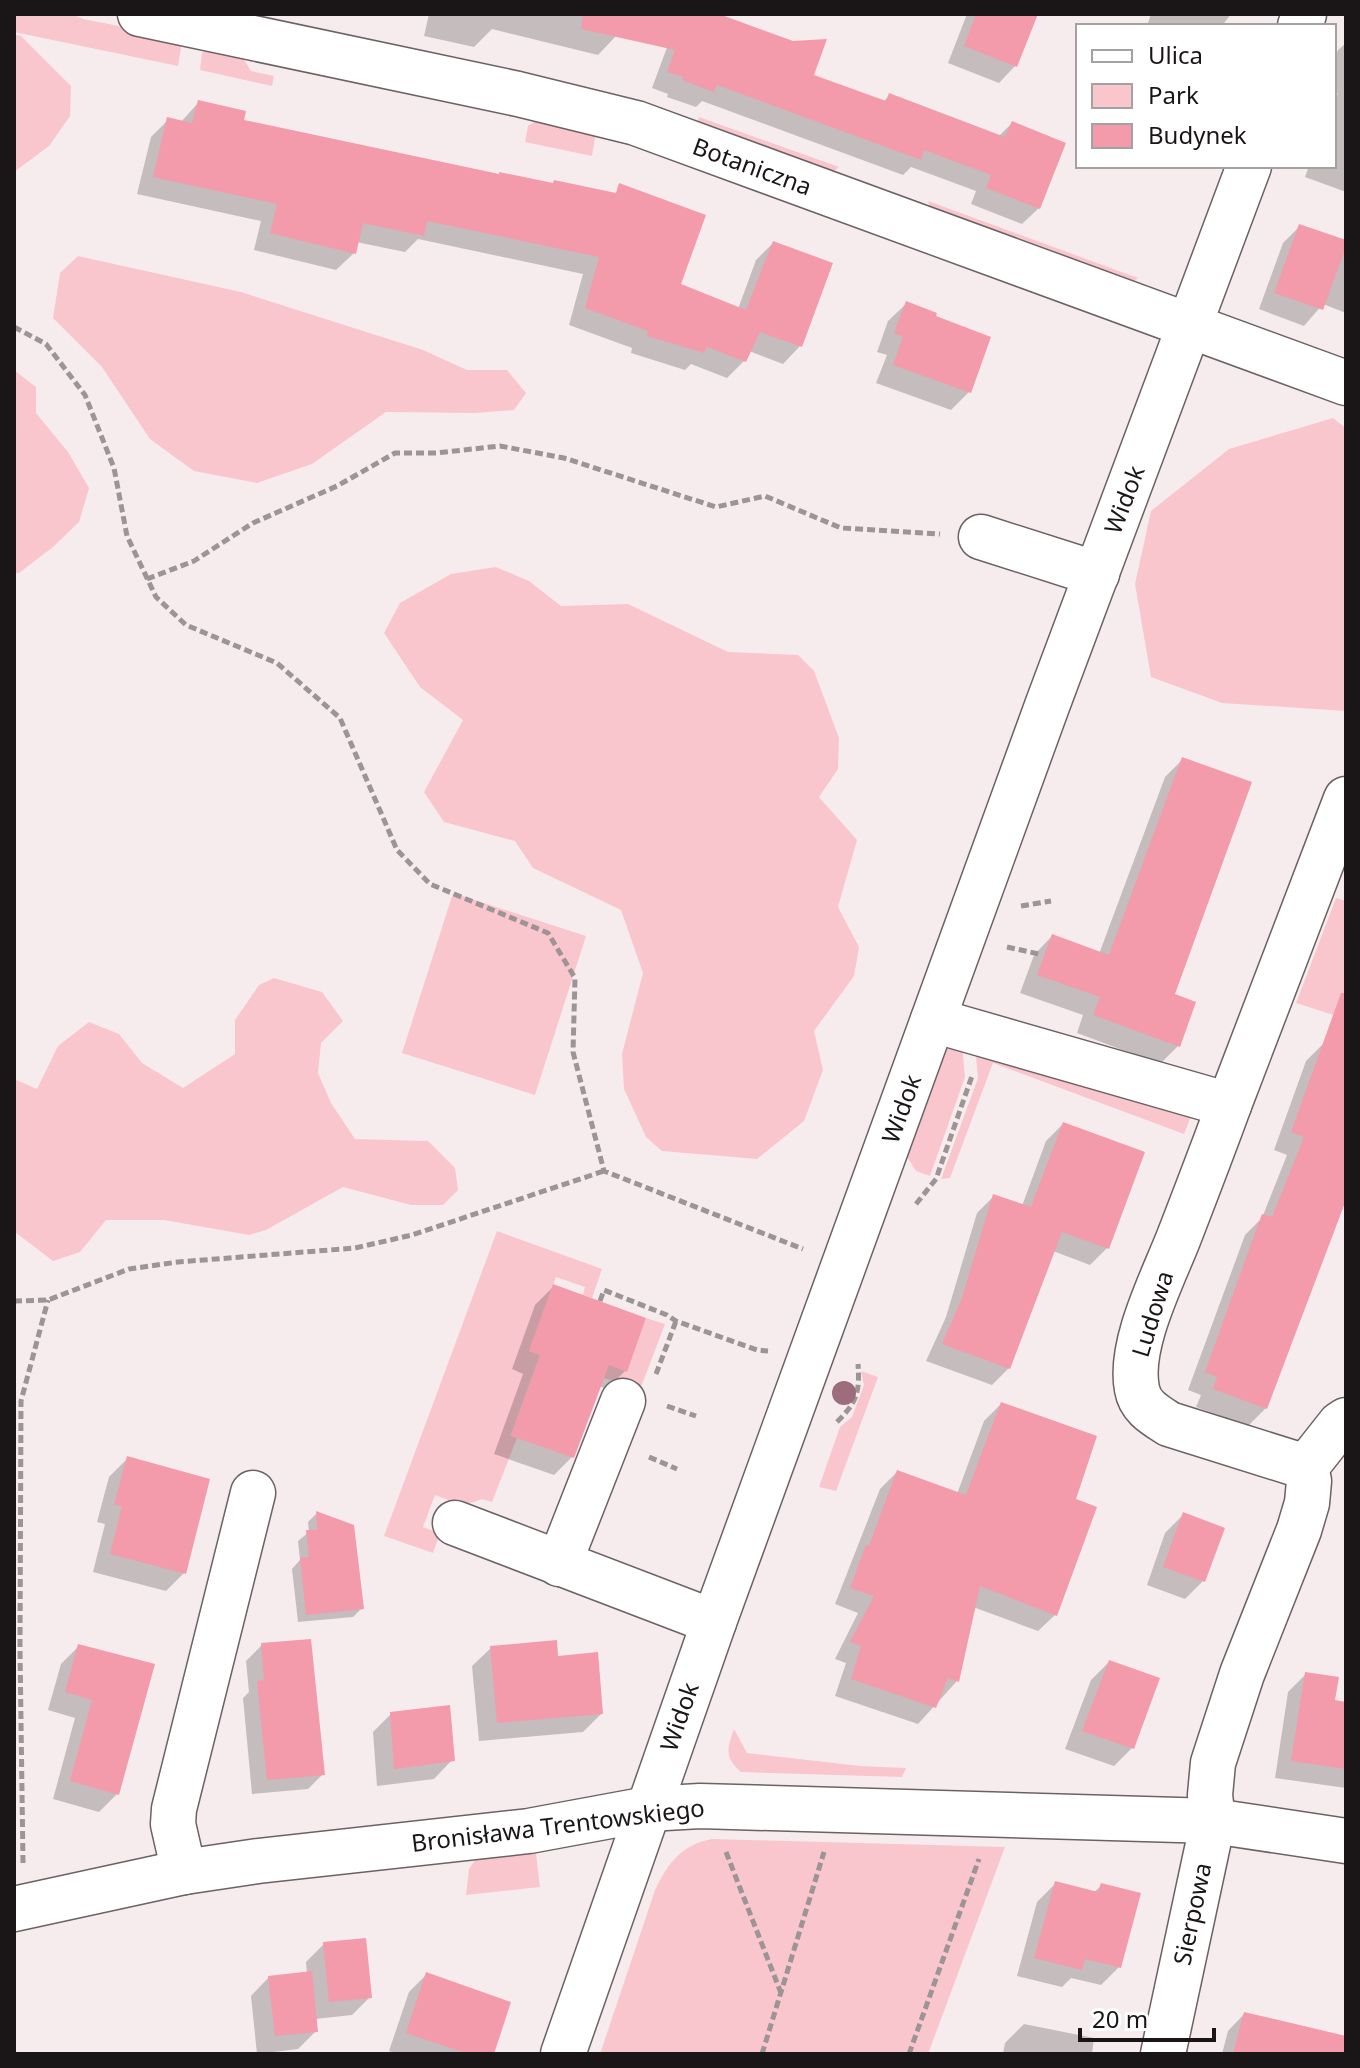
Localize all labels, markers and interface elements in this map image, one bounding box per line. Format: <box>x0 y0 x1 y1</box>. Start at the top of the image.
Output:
legend <box>1076 24 1336 168</box>
text: Ulica <box>1148 38 1203 71</box>
text: Park <box>1148 78 1199 111</box>
text: Budynek <box>1148 118 1247 151</box>
street label: Botaniczna <box>688 129 817 202</box>
street label: Widok <box>1096 460 1152 538</box>
street label: Widok <box>873 1069 928 1147</box>
street label: Ludowa <box>1123 1266 1180 1361</box>
street label: Widok <box>651 1678 706 1755</box>
street label: Bronisława Trentowskiego <box>409 1790 706 1859</box>
street label: Sierpowa <box>1165 1859 1218 1968</box>
scale bar <box>1080 1992 1214 2042</box>
text: 20 m <box>1092 2002 1148 2035</box>

